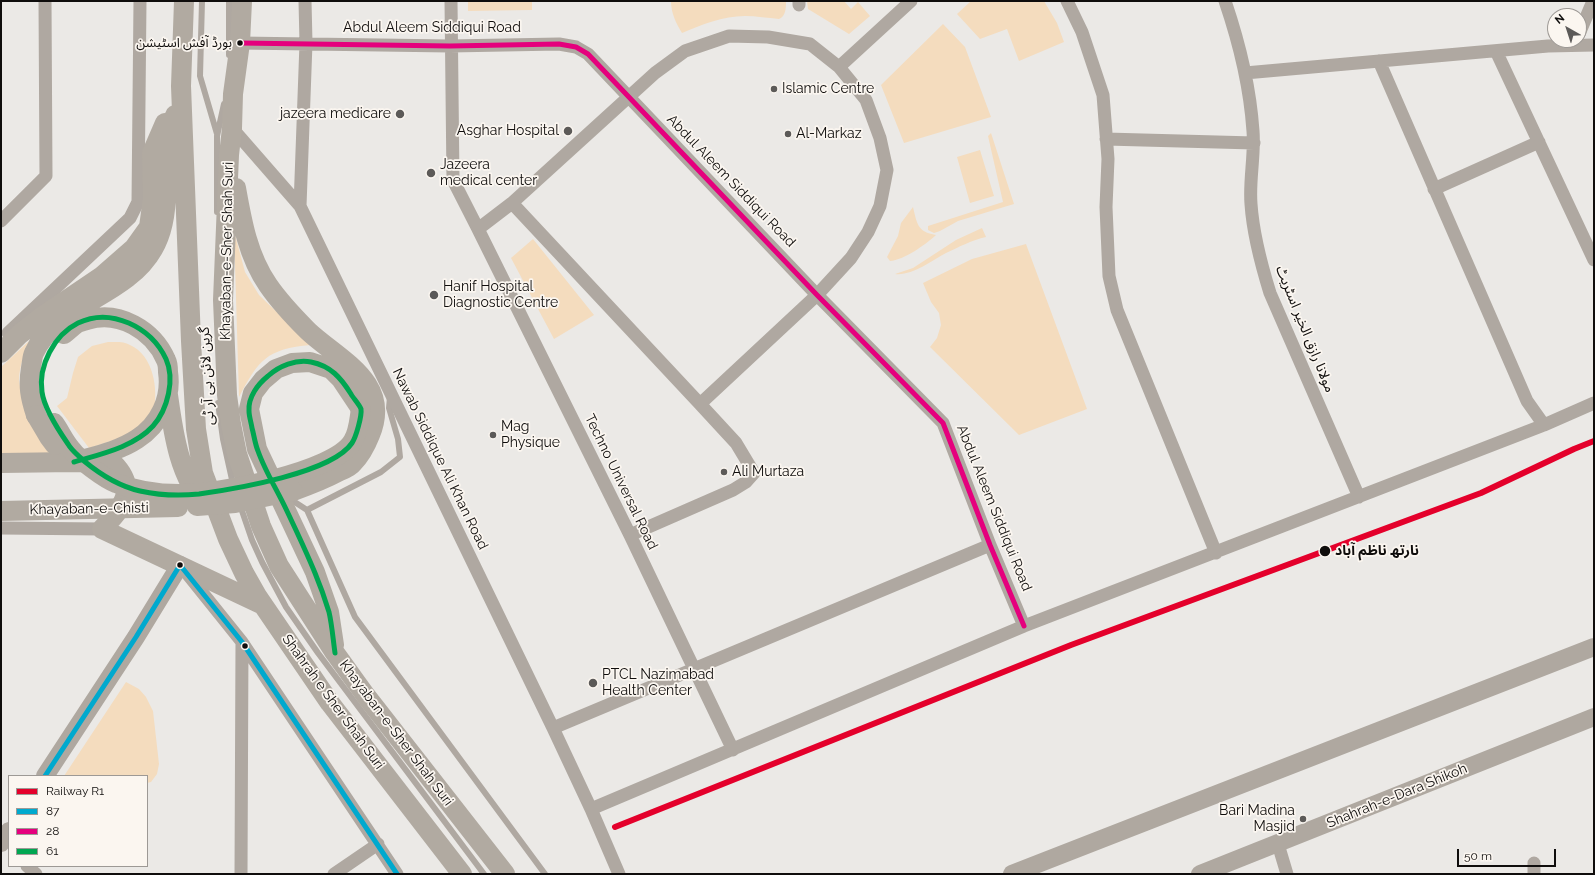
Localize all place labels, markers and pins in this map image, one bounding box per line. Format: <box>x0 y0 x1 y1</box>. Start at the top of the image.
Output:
place label: بورڈ آفش اسٹیشن <box>136 35 232 51</box>
marker: بورڈ آفش اسٹیشن <box>235 38 245 48</box>
place label: Islamic Centre <box>782 81 874 97</box>
marker: Islamic Centre <box>769 84 779 94</box>
place label: jazeera medicare <box>280 106 391 122</box>
marker: jazeera medicare <box>394 108 406 120</box>
place label: Asghar Hospital <box>457 123 559 139</box>
marker: Asghar Hospital <box>562 125 574 137</box>
place label: Al-Markaz <box>796 126 862 142</box>
marker: Al-Markaz <box>783 129 793 139</box>
place label: Jazeera medical center <box>440 157 537 190</box>
marker: Jazeera medical center <box>425 167 437 179</box>
place label: Hanif Hospital Diagnostic Centre <box>443 279 558 312</box>
marker: Hanif Hospital Diagnostic Centre <box>428 289 440 301</box>
place label: Mag Physique <box>501 419 560 452</box>
marker: Mag Physique <box>488 430 498 440</box>
place label: Ali Murtaza <box>732 464 804 480</box>
marker: Ali Murtaza <box>719 467 729 477</box>
place label: نارتھ ناظم آباد <box>1335 543 1419 559</box>
marker: نارتھ ناظم آباد <box>1318 544 1332 558</box>
unlabelled marker <box>175 560 185 570</box>
unlabelled marker <box>240 641 250 651</box>
place label: PTCL Nazimabad Health Center <box>602 667 714 700</box>
marker: PTCL Nazimabad Health Center <box>587 677 599 689</box>
place label: Bari Madina Masjid <box>1219 803 1295 836</box>
marker: Bari Madina Masjid <box>1298 814 1308 824</box>

